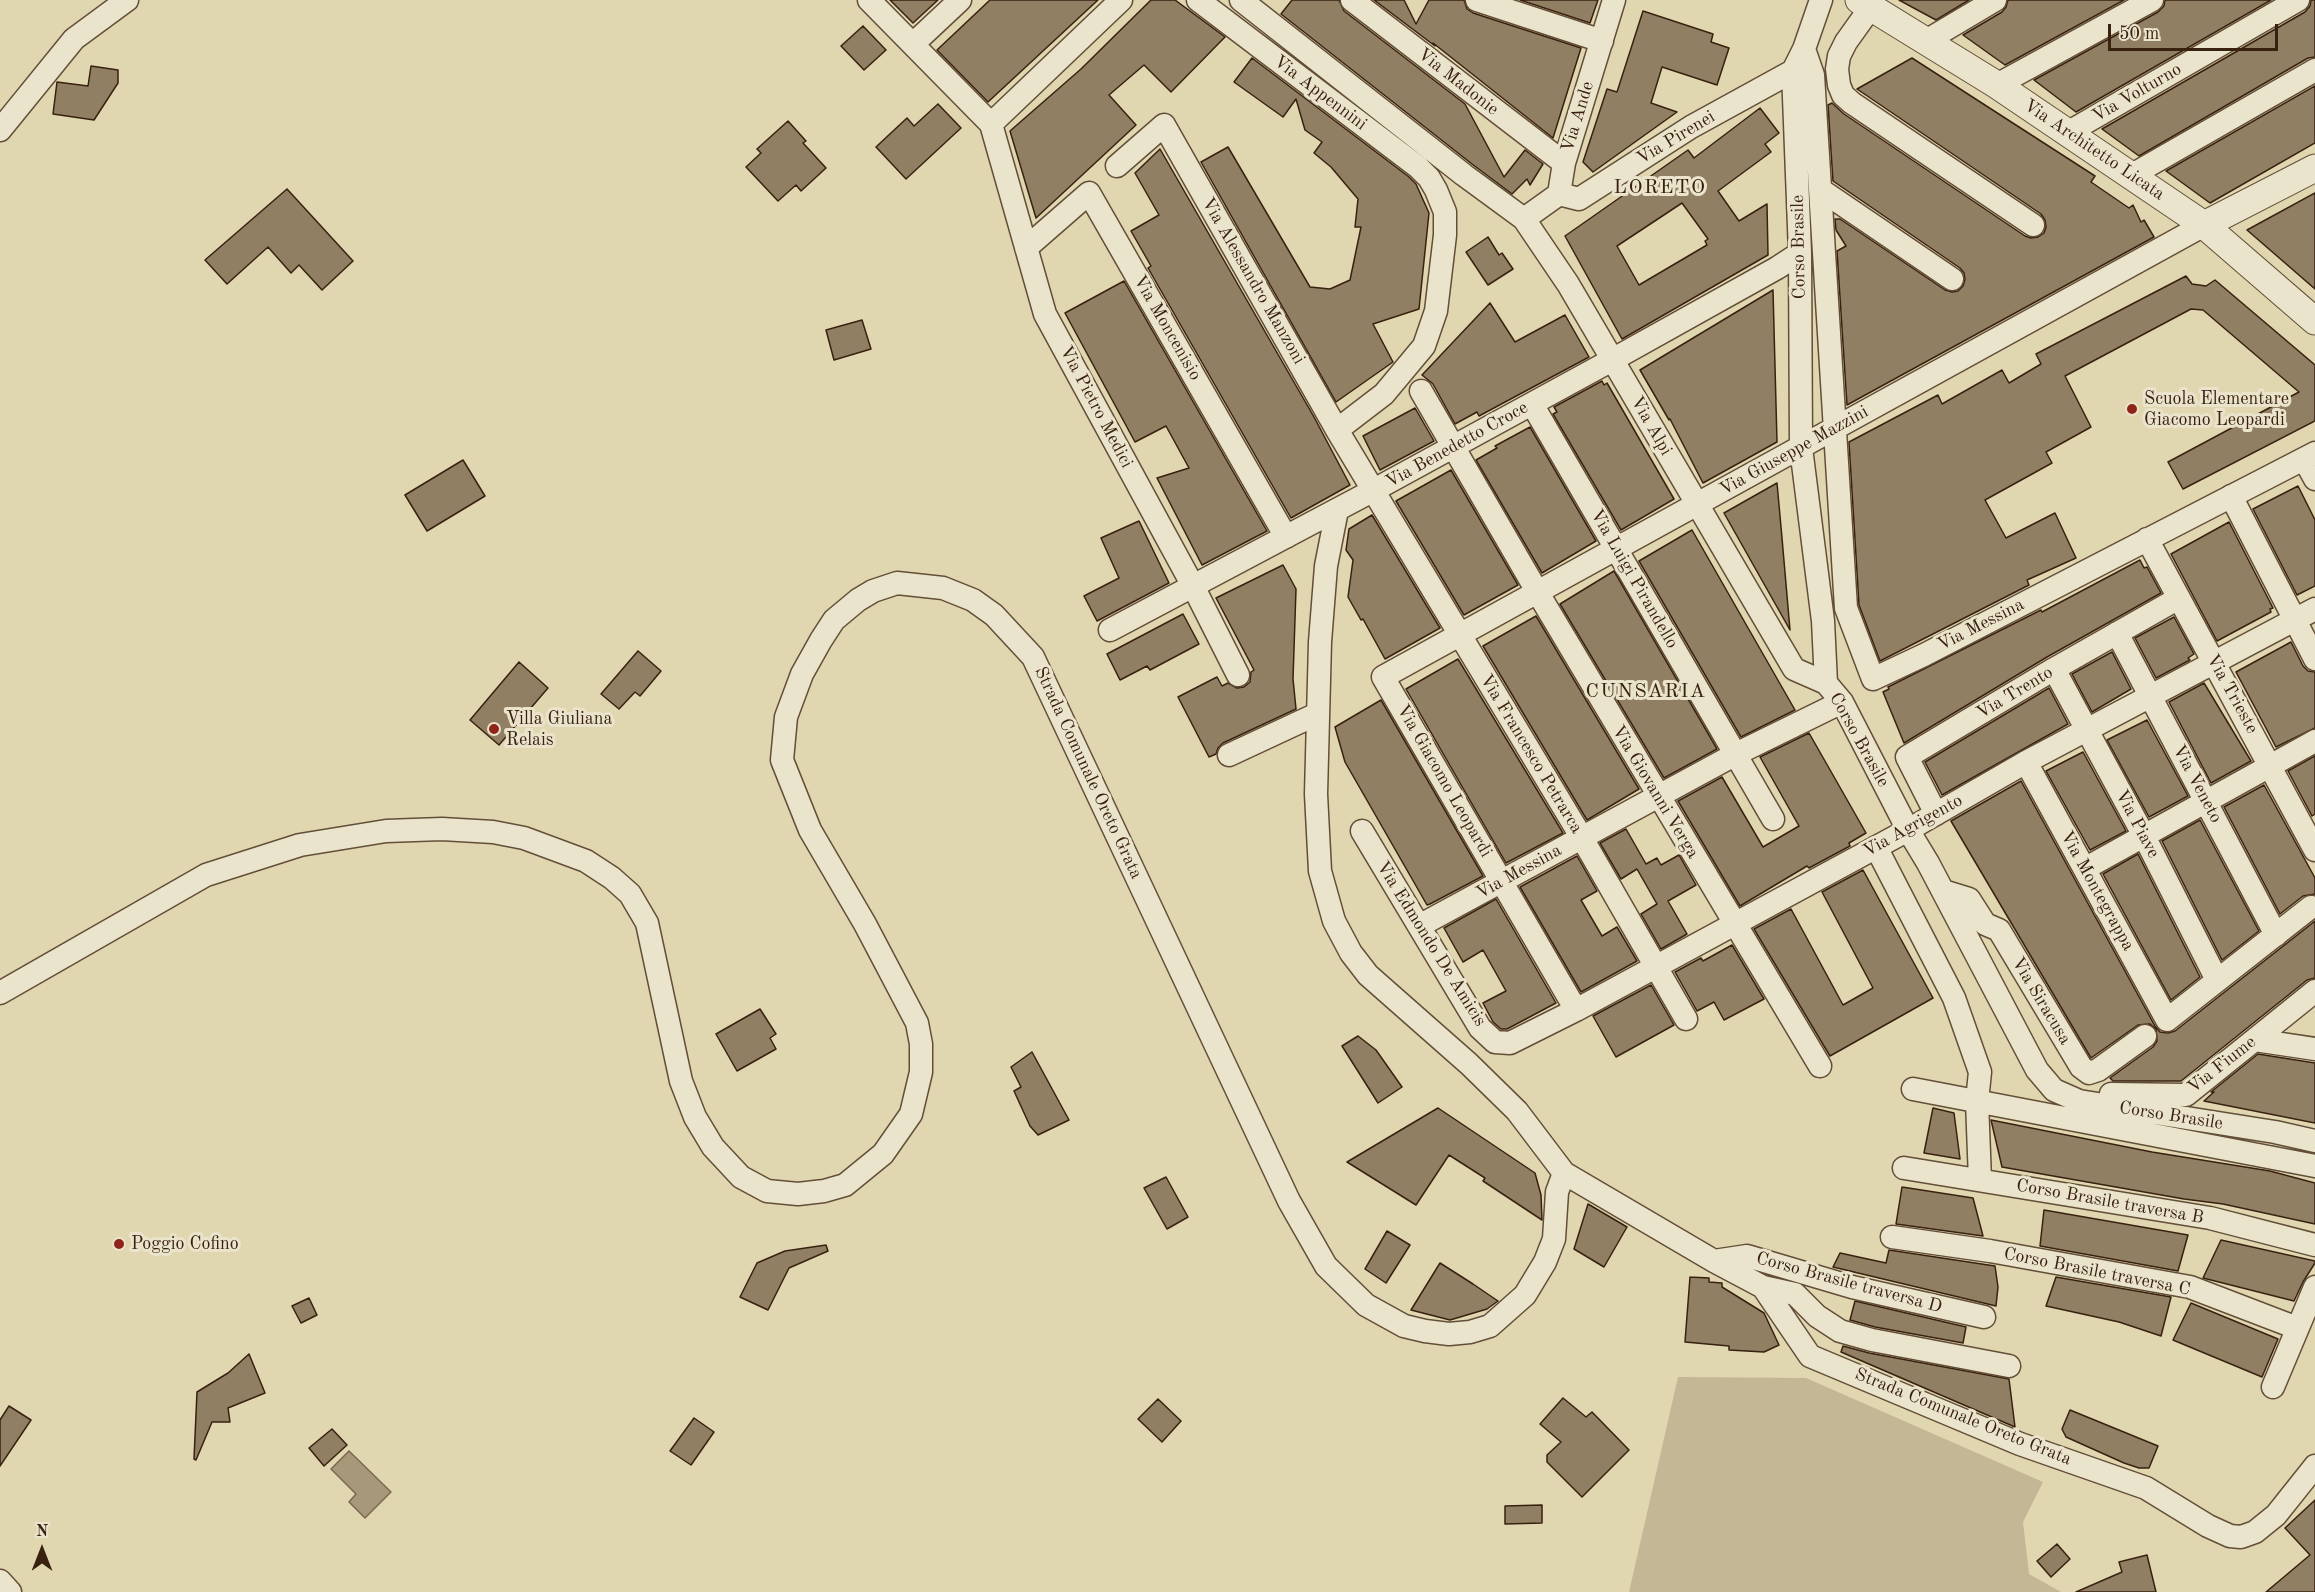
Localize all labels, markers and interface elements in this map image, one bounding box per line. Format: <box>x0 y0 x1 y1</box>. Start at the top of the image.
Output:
scale bar <box>2111 12 2280 50</box>
text: 50 m <box>2119 25 2159 43</box>
street label: Via Madonie <box>1413 44 1503 120</box>
street label: Via Appennini <box>1269 51 1371 135</box>
street label: Via Volturno <box>2088 59 2186 127</box>
street label: Via Ande <box>1557 79 1599 155</box>
street label: Via Architetto Licata <box>2019 95 2169 205</box>
street label: Via Pirenei <box>1633 106 1719 170</box>
district label: LORETO <box>1614 176 1706 200</box>
street label: Via Alessandro Manzoni <box>1196 194 1310 368</box>
street label: Corso Brasile <box>1787 194 1811 300</box>
street label: Via Moncenisio <box>1128 272 1206 384</box>
street label: Via Pietro Medici <box>1055 342 1137 472</box>
place label: Scuola Elementare Giacomo Leopardi <box>2144 388 2289 430</box>
street label: Via Alpi <box>1625 393 1677 459</box>
street label: Via Benedetto Croce <box>1382 397 1532 493</box>
street label: Via Giuseppe Mazzini <box>1716 401 1872 501</box>
marker: Scuola Elementare Giacomo Leopardi <box>2125 402 2139 416</box>
street label: Via Luigi Pirandello <box>1585 505 1683 653</box>
street label: Via Messina <box>1934 594 2028 656</box>
street label: Via Trieste <box>2201 650 2263 738</box>
street label: Via Trento <box>1973 662 2057 724</box>
street label: Strada Comunale Oreto Grata <box>1029 663 1147 883</box>
street label: Via Francesco Petrarca <box>1475 670 1587 838</box>
district label: CUNSARIA <box>1585 680 1707 704</box>
street label: Corso Brasile <box>1824 689 1894 791</box>
street label: Via Giacomo Leopardi <box>1391 701 1497 861</box>
place label: Villa Giuliana Relais <box>506 708 612 750</box>
street label: Via Giovanni Verga <box>1607 721 1703 863</box>
marker: Villa Giuliana Relais <box>487 722 501 736</box>
street label: Via Veneto <box>2167 741 2227 827</box>
street label: Via Piave <box>2110 786 2164 862</box>
street label: Via Agrigento <box>1859 790 1967 862</box>
street label: Via Montegrappa <box>2055 827 2139 955</box>
street label: Via Messina <box>1473 840 1565 904</box>
street label: Via Edmondo De Amicis <box>1371 857 1491 1031</box>
street label: Via Siracusa <box>2006 953 2076 1049</box>
street label: Via Fiume <box>2183 1032 2261 1098</box>
street label: Corso Brasile <box>2118 1097 2224 1135</box>
street label: Corso Brasile traversa B <box>2014 1175 2206 1229</box>
place label: Poggio Cofino <box>131 1233 239 1255</box>
marker: Poggio Cofino <box>112 1237 126 1251</box>
street label: Corso Brasile traversa C <box>2002 1243 2192 1301</box>
street label: Corso Brasile traversa D <box>1754 1248 1944 1318</box>
street label: Strada Comunale Oreto Grata <box>1852 1364 2074 1470</box>
north arrow <box>12 1520 72 1580</box>
text: N <box>36 1524 48 1540</box>

